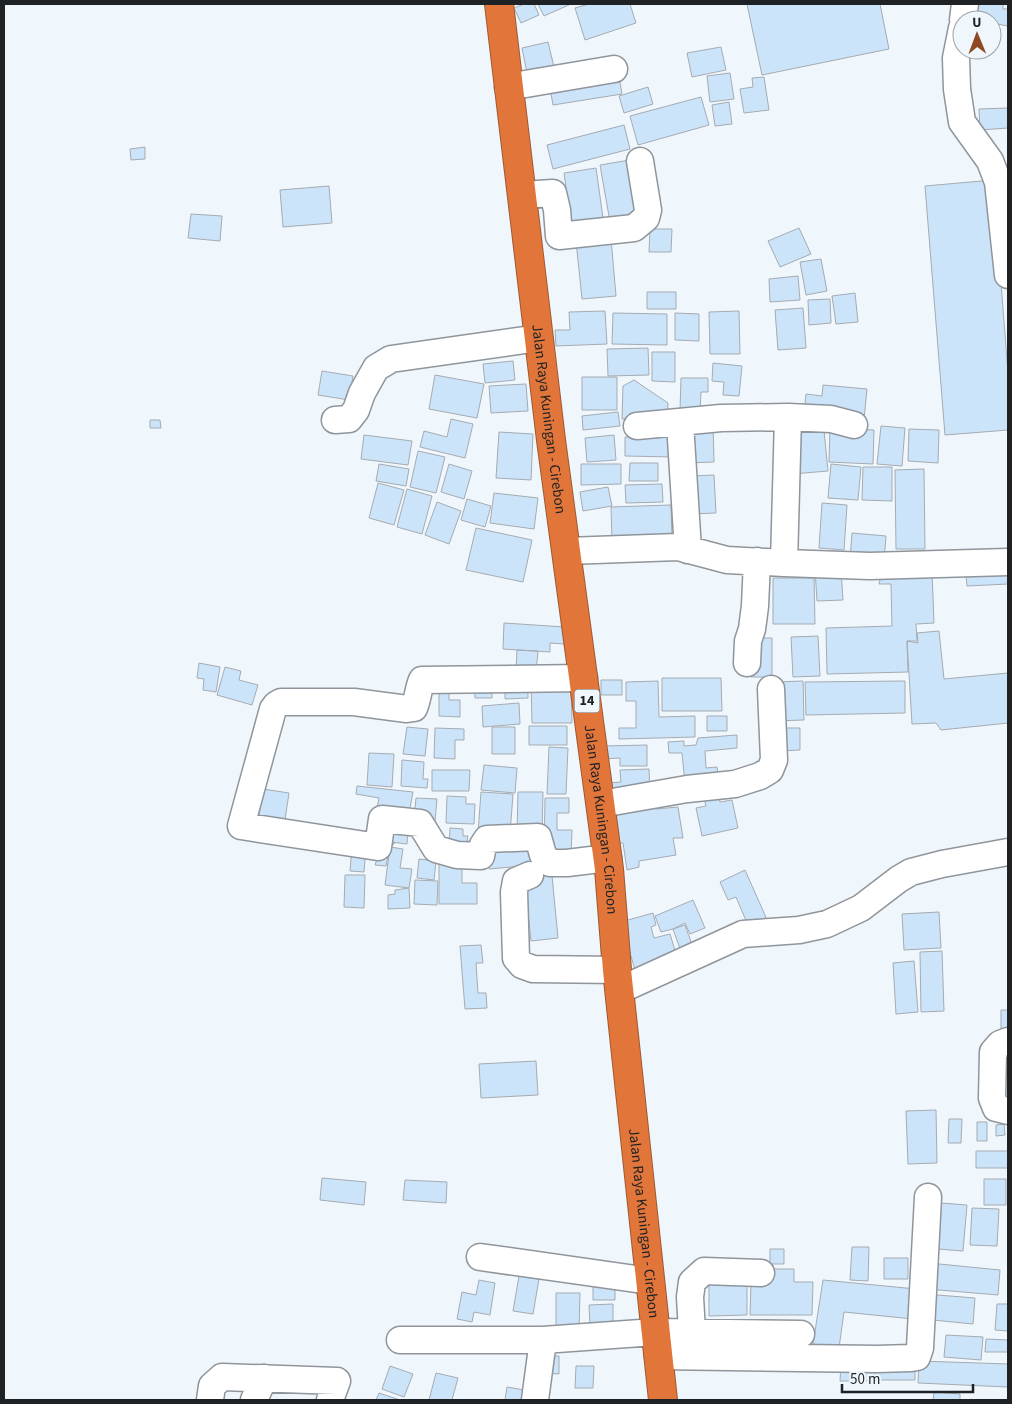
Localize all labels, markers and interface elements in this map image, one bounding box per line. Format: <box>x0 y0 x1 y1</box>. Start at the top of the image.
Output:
north arrow <box>952 10 1002 60</box>
text: U <box>972 13 982 33</box>
street label: Jalan Raya Kuningan - Cirebon <box>527 323 571 515</box>
road number: 14 <box>574 689 600 712</box>
street label: Jalan Raya Kuningan - Cirebon <box>579 724 623 915</box>
street label: Jalan Raya Kuningan - Cirebon <box>624 1127 665 1319</box>
scale bar <box>842 1362 973 1394</box>
text: 50 m <box>850 1369 880 1390</box>

